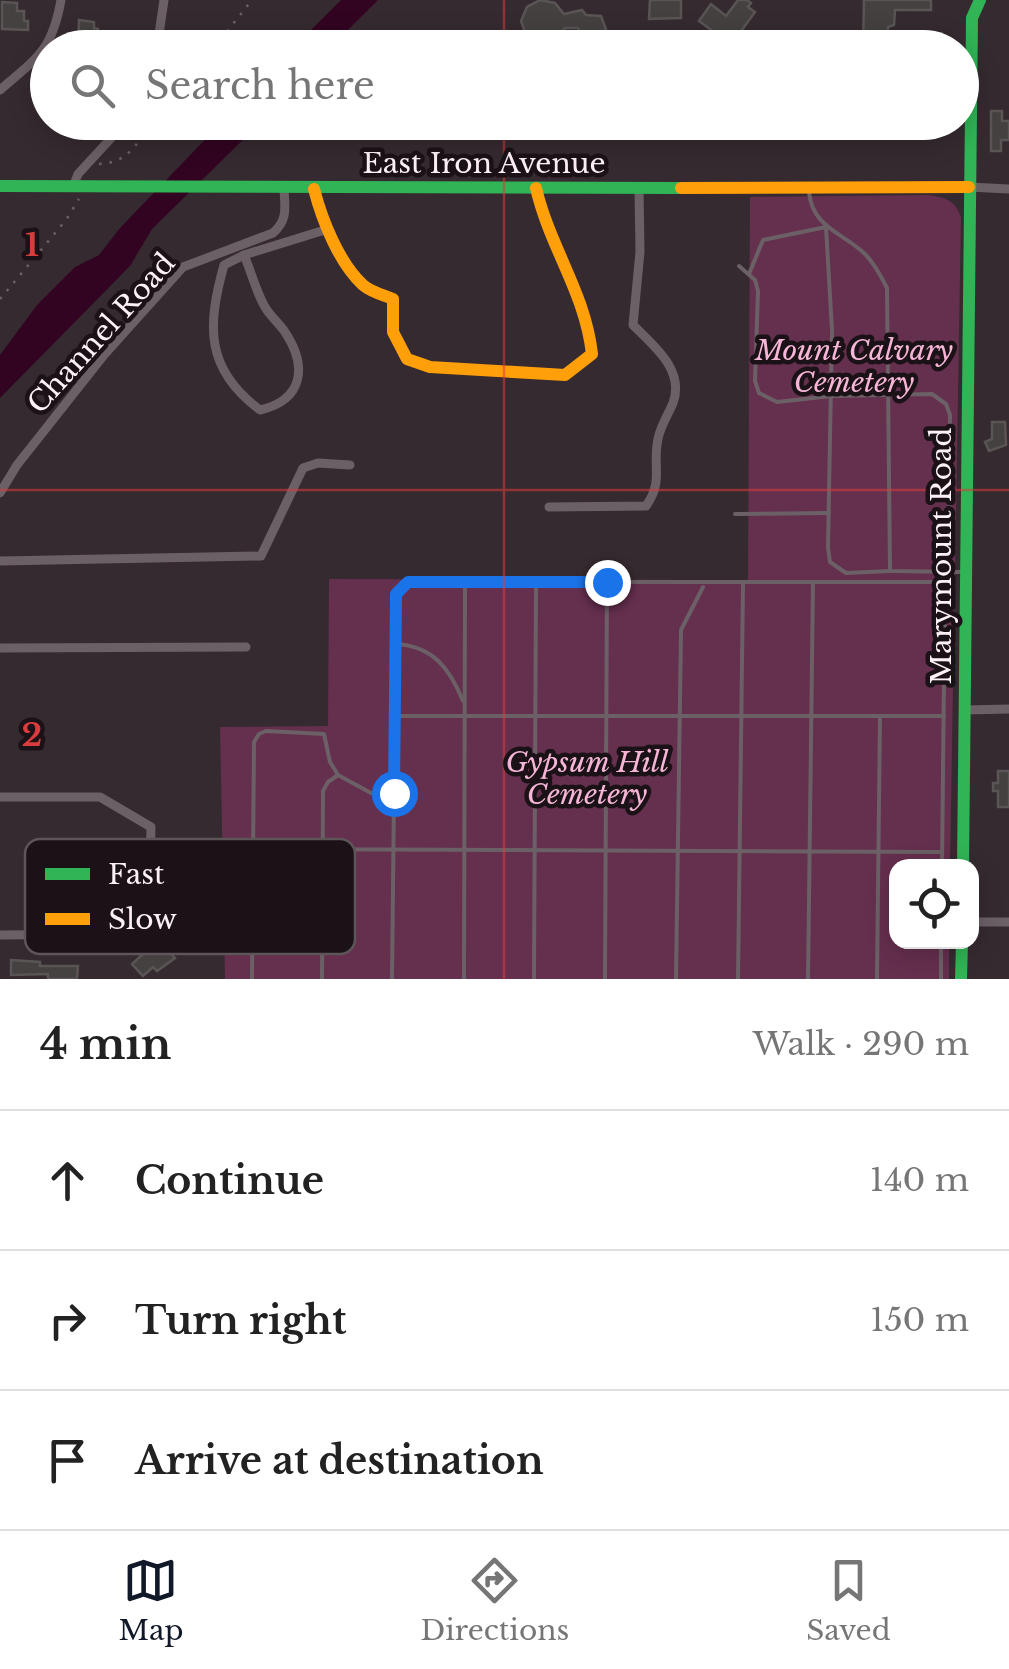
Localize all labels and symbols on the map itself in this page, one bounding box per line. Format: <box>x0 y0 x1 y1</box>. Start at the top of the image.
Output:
street label: East Iron Avenue <box>363 146 606 181</box>
text: 1 <box>25 225 39 265</box>
street label: Channel Road <box>20 246 183 421</box>
park label: Mount Calvary Cemetery <box>754 333 954 400</box>
street label: Marymount Road <box>924 427 959 684</box>
route end <box>585 560 631 606</box>
text: 2 <box>22 715 42 755</box>
park label: Gypsum Hill Cemetery <box>505 745 669 812</box>
route start <box>372 771 418 817</box>
legend <box>25 839 355 954</box>
text: Fast <box>108 857 165 892</box>
text: Slow <box>108 902 177 937</box>

